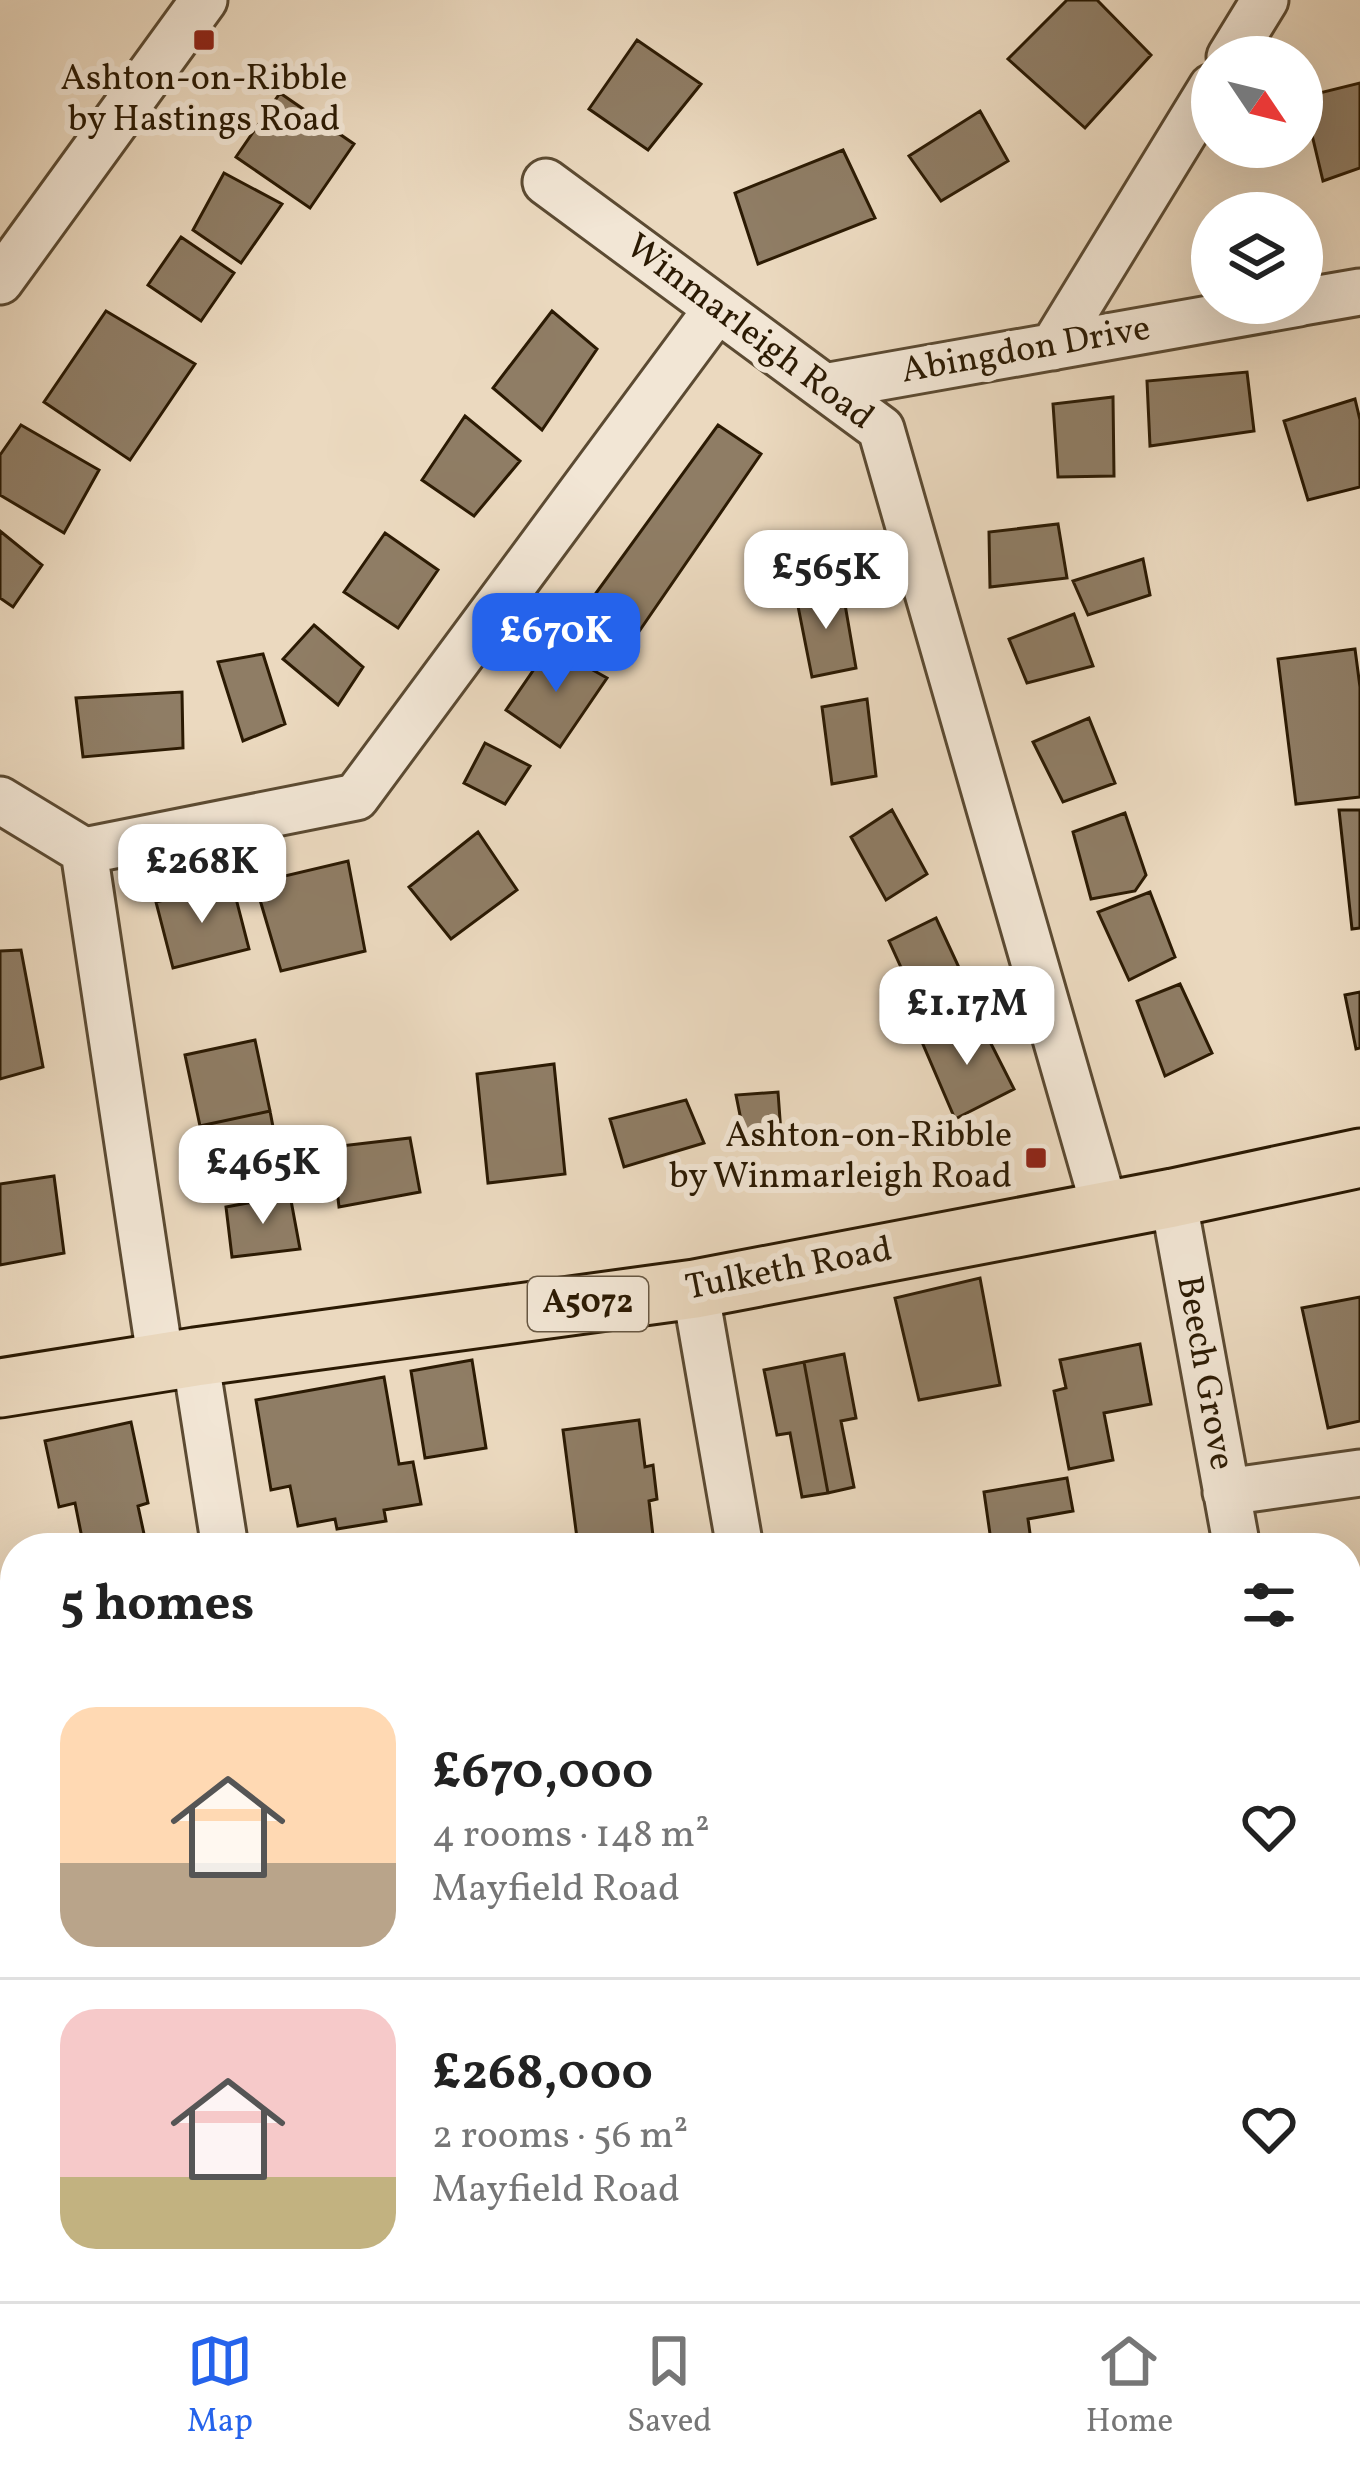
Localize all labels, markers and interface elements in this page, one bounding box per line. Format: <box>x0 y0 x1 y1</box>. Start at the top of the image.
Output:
marker: Ashton-on-Ribble by Hastings Road <box>191 27 217 53</box>
north arrow <box>1191 36 1323 168</box>
map controls <box>1191 36 1323 324</box>
place label: Ashton-on-Ribble by Hastings Road <box>61 55 347 146</box>
button: layers <box>1191 192 1323 324</box>
street label: Winmarleigh Road <box>614 223 884 443</box>
street label: Abingdon Drive <box>898 305 1154 397</box>
pin: £565K <box>742 530 910 632</box>
text: £565K <box>771 542 881 596</box>
pin: £670K <box>472 593 640 695</box>
text: £670K <box>499 605 613 659</box>
pin: £268K <box>118 824 286 926</box>
text: £268K <box>145 836 259 890</box>
pin: £1.17M <box>869 966 1065 1068</box>
text: £1.17M <box>906 978 1028 1032</box>
place label: Ashton-on-Ribble by Winmarleigh Road <box>669 1112 1012 1203</box>
pin: £465K <box>179 1125 347 1227</box>
text: £465K <box>206 1137 320 1191</box>
marker: Ashton-on-Ribble by Winmarleigh Road <box>1023 1145 1049 1171</box>
street label: Tulketh Road <box>682 1226 896 1314</box>
street label: Beech Grove <box>1162 1272 1246 1474</box>
road number: A5072 <box>528 1277 648 1331</box>
text: 5 homes <box>60 1570 254 1641</box>
icon: filters <box>1236 1572 1302 1638</box>
text: £670,000 <box>432 1738 653 1809</box>
icon: home <box>156 1755 300 1899</box>
icon: heart <box>1236 1794 1302 1860</box>
text: 4 rooms · 148 m² <box>432 1809 710 1863</box>
text: Mayfield Road <box>432 1863 680 1917</box>
text: £268,000 <box>432 2039 653 2110</box>
icon: home <box>156 2057 300 2201</box>
icon: heart <box>1236 2096 1302 2162</box>
text: 2 rooms · 56 m² <box>432 2110 688 2164</box>
text: Mayfield Road <box>432 2164 680 2218</box>
tab: Map <box>187 2328 253 2446</box>
tab: Saved <box>627 2328 712 2446</box>
tab: Home <box>1086 2328 1173 2446</box>

